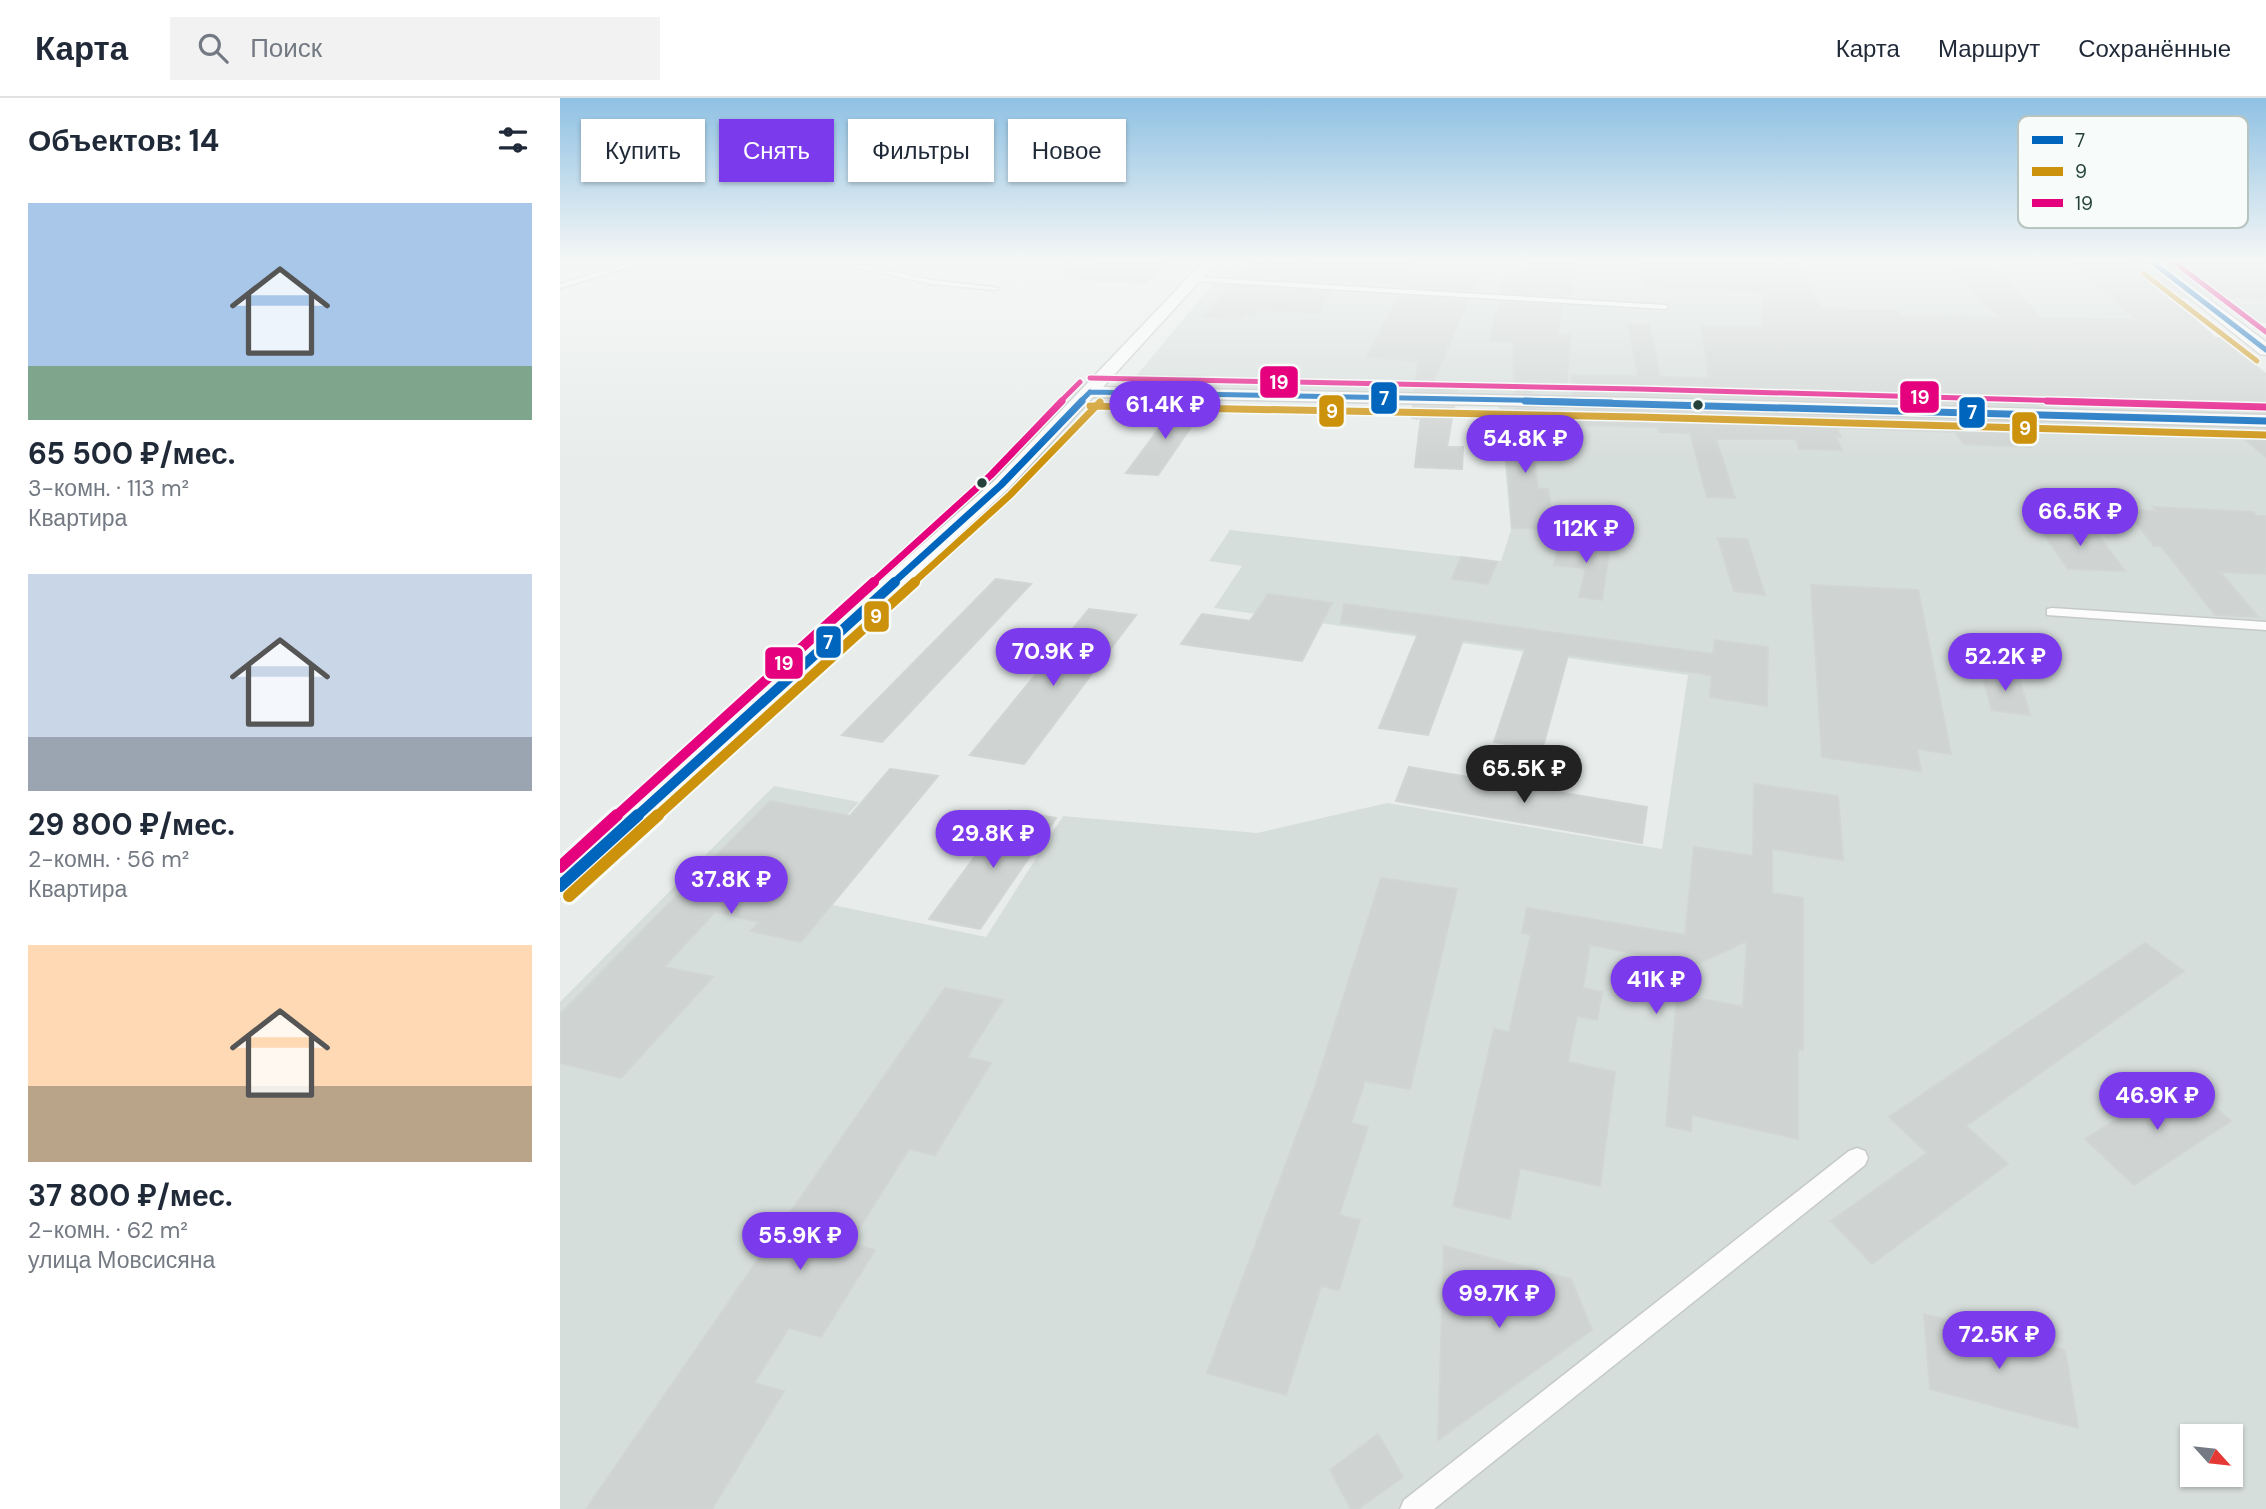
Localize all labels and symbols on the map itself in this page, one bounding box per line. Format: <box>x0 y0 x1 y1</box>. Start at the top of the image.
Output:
legend <box>2018 116 2248 228</box>
text: 7 <box>2075 128 2085 153</box>
text: 9 <box>2075 159 2087 184</box>
text: 19 <box>2075 191 2093 216</box>
line badge: 19 <box>1259 365 1299 399</box>
text: 19 <box>1270 370 1288 395</box>
line badge: 19 <box>1899 380 1940 414</box>
line badge: 7 <box>1370 381 1398 415</box>
pin: 61.4K ₽ <box>1100 382 1230 441</box>
text: 19 <box>1911 385 1929 410</box>
text: 7 <box>1379 386 1389 411</box>
line badge: 9 <box>1318 394 1345 428</box>
line badge: 7 <box>1958 396 1986 429</box>
unlabelled marker <box>1691 398 1705 412</box>
text: 9 <box>1326 399 1338 424</box>
text: 7 <box>1967 400 1977 425</box>
line badge: 9 <box>2011 411 2038 445</box>
pin: 54.8K ₽ <box>1460 416 1590 475</box>
text: 9 <box>2019 416 2031 441</box>
unlabelled marker <box>975 476 989 490</box>
pin: 66.5K ₽ <box>2015 489 2145 548</box>
pin: 112K ₽ <box>1529 505 1643 565</box>
line badge: 9 <box>863 600 890 633</box>
text: 9 <box>870 604 882 629</box>
line badge: 7 <box>815 625 842 659</box>
pin: 70.9K ₽ <box>988 628 1118 688</box>
text: 7 <box>823 630 833 655</box>
pin: 52.2K ₽ <box>1940 634 2070 693</box>
line badge: 19 <box>764 646 804 680</box>
text: 19 <box>775 651 793 676</box>
pin: 65.5K ₽ <box>1459 746 1589 805</box>
pin: 29.8K ₽ <box>928 810 1058 870</box>
pin: 37.8K ₽ <box>666 856 796 916</box>
pin: 41K ₽ <box>1607 956 1705 1016</box>
pin: 46.9K ₽ <box>2092 1072 2222 1132</box>
pin: 55.9K ₽ <box>735 1212 865 1272</box>
pin: 99.7K ₽ <box>1434 1270 1564 1330</box>
pin: 72.5K ₽ <box>1934 1312 2064 1371</box>
north arrow <box>2180 1424 2244 1488</box>

